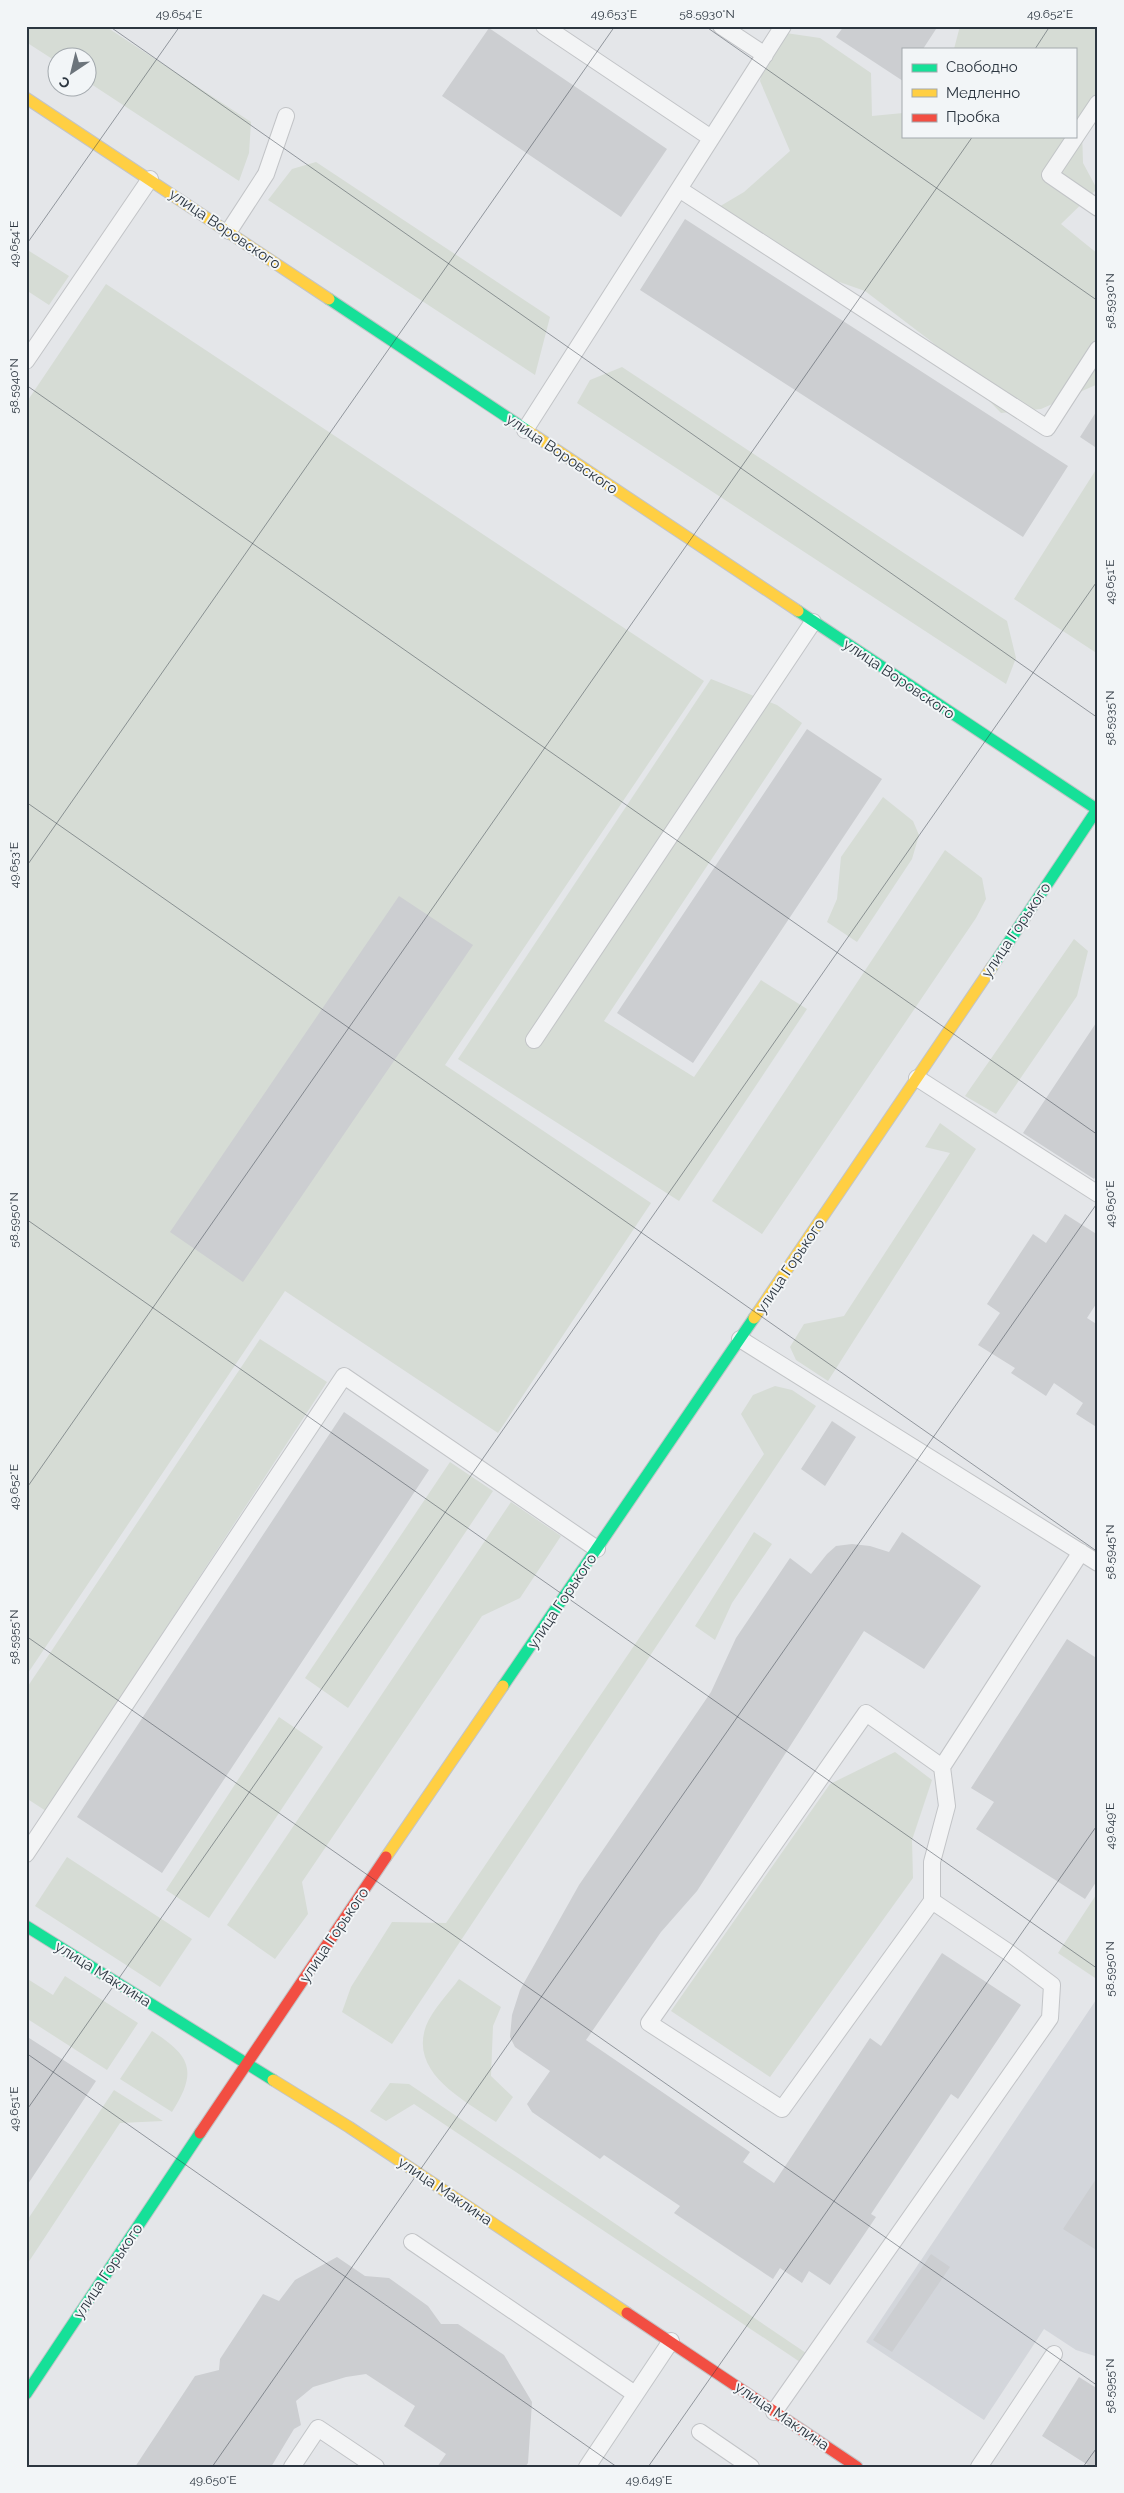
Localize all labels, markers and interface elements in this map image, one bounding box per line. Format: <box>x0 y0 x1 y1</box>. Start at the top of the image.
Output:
text: 49.654°E <box>156 7 202 21</box>
text: 49.653°E <box>591 7 637 21</box>
text: 58.5930°N <box>679 7 735 21</box>
text: 49.652°E <box>1027 7 1073 21</box>
north arrow <box>48 48 98 98</box>
legend <box>902 48 1076 138</box>
text: Свободно <box>946 58 1018 76</box>
text: С <box>56 73 73 92</box>
text: Медленно <box>946 84 1020 102</box>
text: Пробка <box>946 108 1000 126</box>
street label: улица Воровского <box>166 185 284 273</box>
text: 49.654°E <box>7 221 21 267</box>
text: 58.5930°N <box>1103 273 1117 329</box>
text: 58.5940°N <box>7 358 21 414</box>
street label: улица Воровского <box>503 410 621 498</box>
text: 49.651°E <box>1103 559 1117 605</box>
street label: улица Воровского <box>840 635 958 723</box>
text: 58.5935°N <box>1103 691 1117 745</box>
text: 49.653°E <box>7 842 21 888</box>
street label: улица Горького <box>978 879 1054 981</box>
text: 49.650°E <box>1103 1180 1117 1228</box>
text: 58.5950°N <box>7 1192 21 1248</box>
street label: улица Горького <box>752 1215 828 1317</box>
text: 49.652°E <box>7 1464 21 1510</box>
text: 58.5945°N <box>1103 1524 1117 1580</box>
street label: улица Горького <box>524 1550 600 1652</box>
text: 58.5955°N <box>7 1609 21 1665</box>
text: 49.649°E <box>1103 1803 1117 1849</box>
street label: улица Горького <box>296 1884 372 1986</box>
street label: улица Маклина <box>52 1937 154 2011</box>
text: 58.5950°N <box>1103 1941 1117 1997</box>
text: 49.651°E <box>7 2086 21 2132</box>
street label: улица Маклина <box>394 2153 496 2229</box>
street label: улица Горького <box>70 2220 146 2322</box>
text: 58.5955°N <box>1103 2358 1117 2414</box>
street label: улица Маклина <box>731 2378 833 2454</box>
text: 49.650°E <box>189 2473 237 2487</box>
text: 49.649°E <box>626 2473 672 2487</box>

